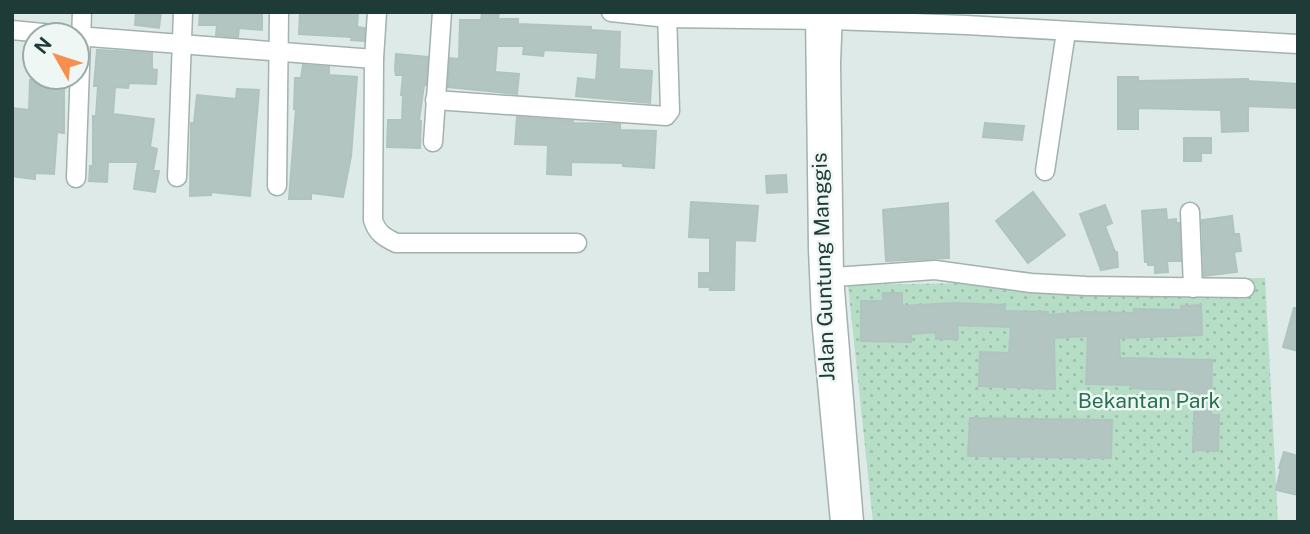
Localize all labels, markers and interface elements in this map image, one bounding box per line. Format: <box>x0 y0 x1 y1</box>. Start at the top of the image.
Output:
north arrow <box>21 21 91 91</box>
text: N <box>30 33 56 58</box>
street label: Jalan Guntung Manggis <box>807 152 839 382</box>
park label: Bekantan Park <box>1078 388 1220 413</box>

